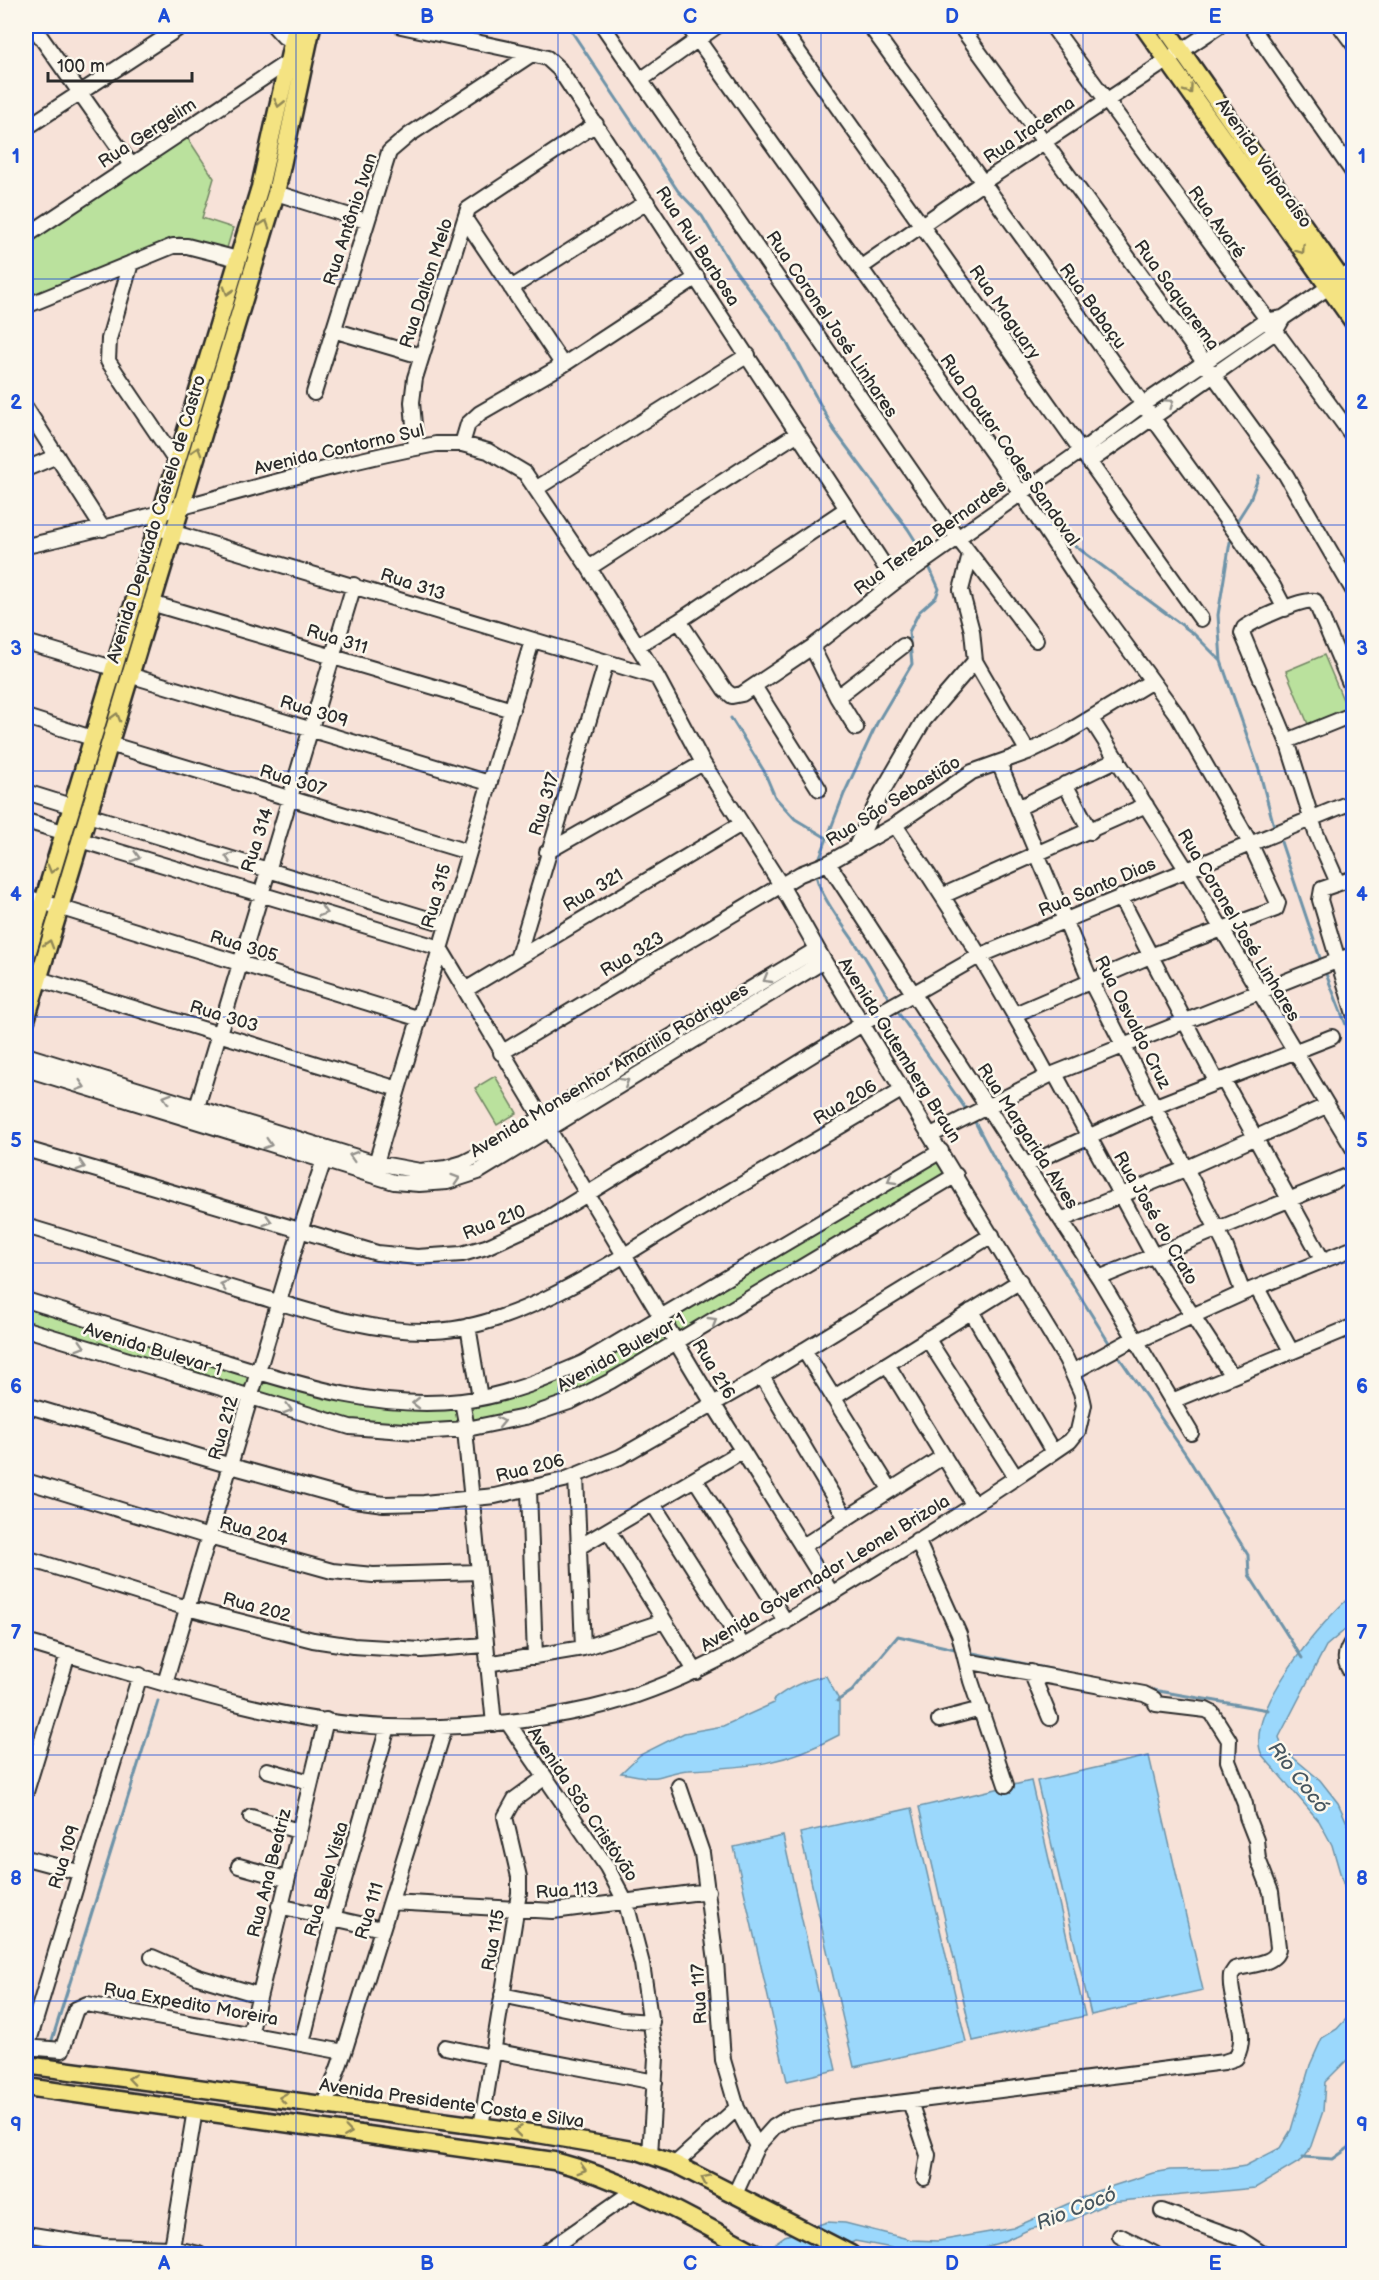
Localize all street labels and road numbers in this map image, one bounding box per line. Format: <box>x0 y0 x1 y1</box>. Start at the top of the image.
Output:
street label: Rua Iracema <box>980 92 1079 169</box>
street label: Rua Gergelim <box>94 94 200 173</box>
street label: Avenida Valparaíso <box>1211 95 1316 232</box>
street label: Rua Antônio Ivan <box>319 150 382 288</box>
street label: Rua Avaré <box>1183 182 1250 263</box>
street label: Rua Rui Barbosa <box>651 183 744 310</box>
street label: Rua Dalton Melo <box>396 215 457 351</box>
street label: Rua Coronel José Linhares <box>761 227 902 422</box>
street label: Rua Saquarema <box>1130 236 1224 355</box>
street label: Rua Babaçu <box>1055 260 1131 353</box>
street label: Rua Maguary <box>965 261 1045 364</box>
street label: Rua Doutor Codes Sandoval <box>935 350 1084 550</box>
street label: Avenida Deputado Castelo de Castro <box>103 373 210 666</box>
street label: Avenida Contorno Sul <box>252 420 426 479</box>
street label: Rua Tereza Bernardes <box>850 475 1011 600</box>
street label: Rua 313 <box>378 564 448 605</box>
street label: Rua 311 <box>304 620 370 659</box>
street label: Rua 309 <box>277 691 350 732</box>
street label: Rua São Sebastião <box>822 752 964 851</box>
street label: Rua 307 <box>257 760 329 801</box>
street label: Rua 317 <box>525 770 564 838</box>
street label: Rua 314 <box>237 805 278 875</box>
street label: Rua Coronel José Linhares <box>1173 825 1304 1025</box>
street label: Rua Santo Dias <box>1035 853 1159 922</box>
street label: Rua 315 <box>417 861 456 931</box>
street label: Rua 321 <box>559 864 627 916</box>
street label: Rua 305 <box>207 926 280 967</box>
street label: Rua 323 <box>597 927 668 982</box>
street label: Rua Osvaldo Cruz <box>1090 952 1175 1093</box>
street label: Avenida Gutemberg Braun <box>834 954 965 1147</box>
street label: Avenida Monsenhor Amarilio Rodrigues <box>466 979 752 1162</box>
street label: Rua 303 <box>187 996 261 1037</box>
street label: Rua Margarida Alves <box>973 1059 1083 1213</box>
street label: Rua 206 <box>810 1075 881 1129</box>
street label: Rua José do Crato <box>1109 1148 1202 1289</box>
street label: Rua 210 <box>460 1200 529 1245</box>
street label: Avenida Bulevar 1 <box>554 1309 689 1396</box>
street label: Avenida Bulevar 1 <box>81 1319 224 1380</box>
street label: Rua 216 <box>688 1335 740 1403</box>
street label: Rua 212 <box>204 1393 243 1463</box>
street label: Rua 206 <box>494 1450 567 1487</box>
street label: Avenida Governador Leonel Brizola <box>697 1491 954 1656</box>
street label: Rua 204 <box>217 1512 290 1551</box>
street label: Rua 202 <box>220 1588 294 1627</box>
street label: Avenida São Cristóvão <box>523 1723 642 1886</box>
street label: Rua Ana Beatriz <box>243 1806 296 1940</box>
street label: Rua Bela Vista <box>300 1819 353 1939</box>
street label: Rua 109 <box>45 1823 84 1892</box>
street label: Rua 113 <box>535 1878 599 1903</box>
street label: Rua 111 <box>351 1880 388 1942</box>
street label: Rua 115 <box>478 1908 509 1973</box>
street label: Rua 117 <box>687 1963 712 2025</box>
street label: Rua Expedito Moreira <box>102 1979 280 2030</box>
street label: Avenida Presidente Costa e Silva <box>318 2075 586 2132</box>

